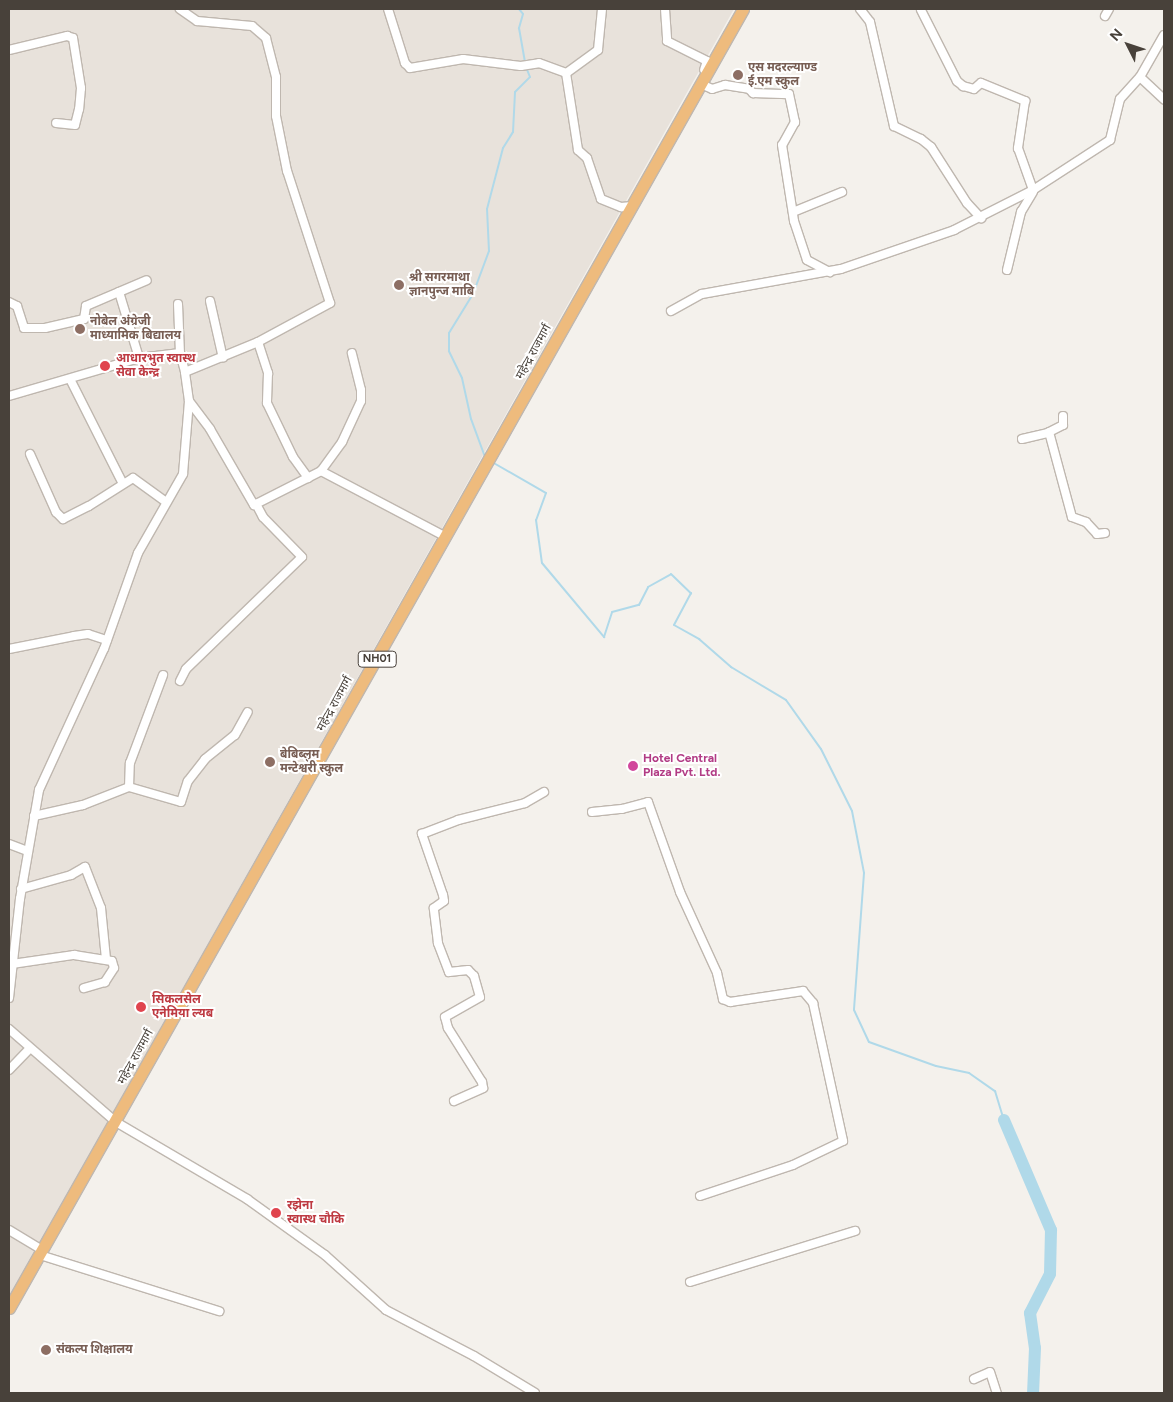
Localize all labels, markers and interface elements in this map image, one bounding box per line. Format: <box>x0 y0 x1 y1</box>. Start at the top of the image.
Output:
north arrow <box>1103 20 1153 70</box>
text: N <box>1106 25 1126 44</box>
place label: एस मदरल्याण्ड ई.एम स्कुल <box>748 61 817 89</box>
marker: एस मदरल्याण्ड ई.एम स्कुल <box>732 69 744 81</box>
place label: श्री सगरमाथा ज्ञानपुन्ज माबि <box>409 271 474 299</box>
marker: श्री सगरमाथा ज्ञानपुन्ज माबि <box>393 279 405 291</box>
place label: नोबेल अंग्रेजी माध्यामिक बिद्यालय <box>90 315 181 343</box>
street label: महेन्द्र राजमार्ग <box>513 322 555 382</box>
marker: नोबेल अंग्रेजी माध्यामिक बिद्यालय <box>74 323 86 335</box>
place label: आधारभुत स्वास्थ सेवा केन्द्र <box>116 352 196 380</box>
marker: आधारभुत स्वास्थ सेवा केन्द्र <box>98 359 112 373</box>
road number: NH01 <box>357 651 397 668</box>
street label: महेन्द्र राजमार्ग <box>314 674 356 734</box>
place label: बेबिब्लुम मन्टेश्वरी स्कुल <box>280 748 343 776</box>
place label: Hotel Central Plaza Pvt. Ltd. <box>643 752 720 780</box>
marker: बेबिब्लुम मन्टेश्वरी स्कुल <box>264 756 276 768</box>
marker: Hotel Central Plaza Pvt. Ltd. <box>627 760 639 772</box>
place label: सिकलसेल एनेमिया ल्यब <box>152 993 213 1021</box>
marker: सिकलसेल एनेमिया ल्यब <box>134 1000 148 1014</box>
street label: महेन्द्र राजमार्ग <box>115 1027 157 1087</box>
place label: रझेना स्वास्थ चौकि <box>287 1199 344 1227</box>
marker: रझेना स्वास्थ चौकि <box>269 1206 283 1220</box>
place label: संकल्प शिक्षालय <box>56 1343 133 1357</box>
marker: संकल्प शिक्षालय <box>40 1344 52 1356</box>

